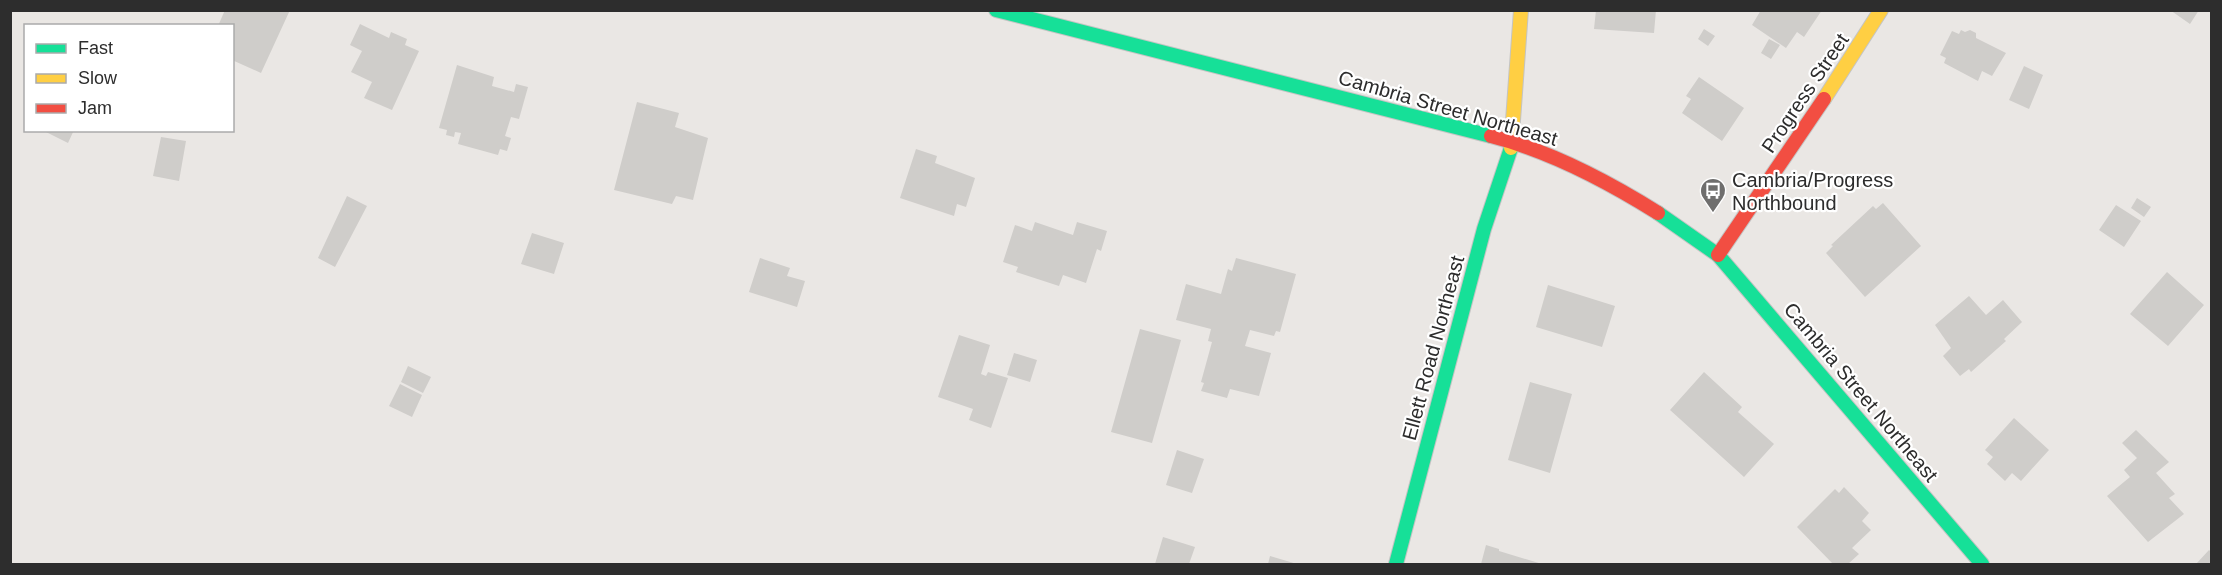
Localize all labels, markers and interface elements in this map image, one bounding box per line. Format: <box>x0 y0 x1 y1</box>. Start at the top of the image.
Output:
legend <box>24 24 234 132</box>
street label: Progress Street <box>1757 29 1853 157</box>
text: Fast <box>78 38 113 58</box>
street label: Cambria Street Northeast <box>1336 66 1560 150</box>
text: Slow <box>78 68 118 88</box>
text: Jam <box>78 98 112 118</box>
place label: Cambria/Progress Northbound <box>1732 169 1893 214</box>
bus stop icon: Cambria/Progress Northbound <box>1698 176 1728 214</box>
street label: Ellett Road Northeast <box>1398 253 1468 443</box>
street label: Cambria Street Northeast <box>1780 298 1943 486</box>

